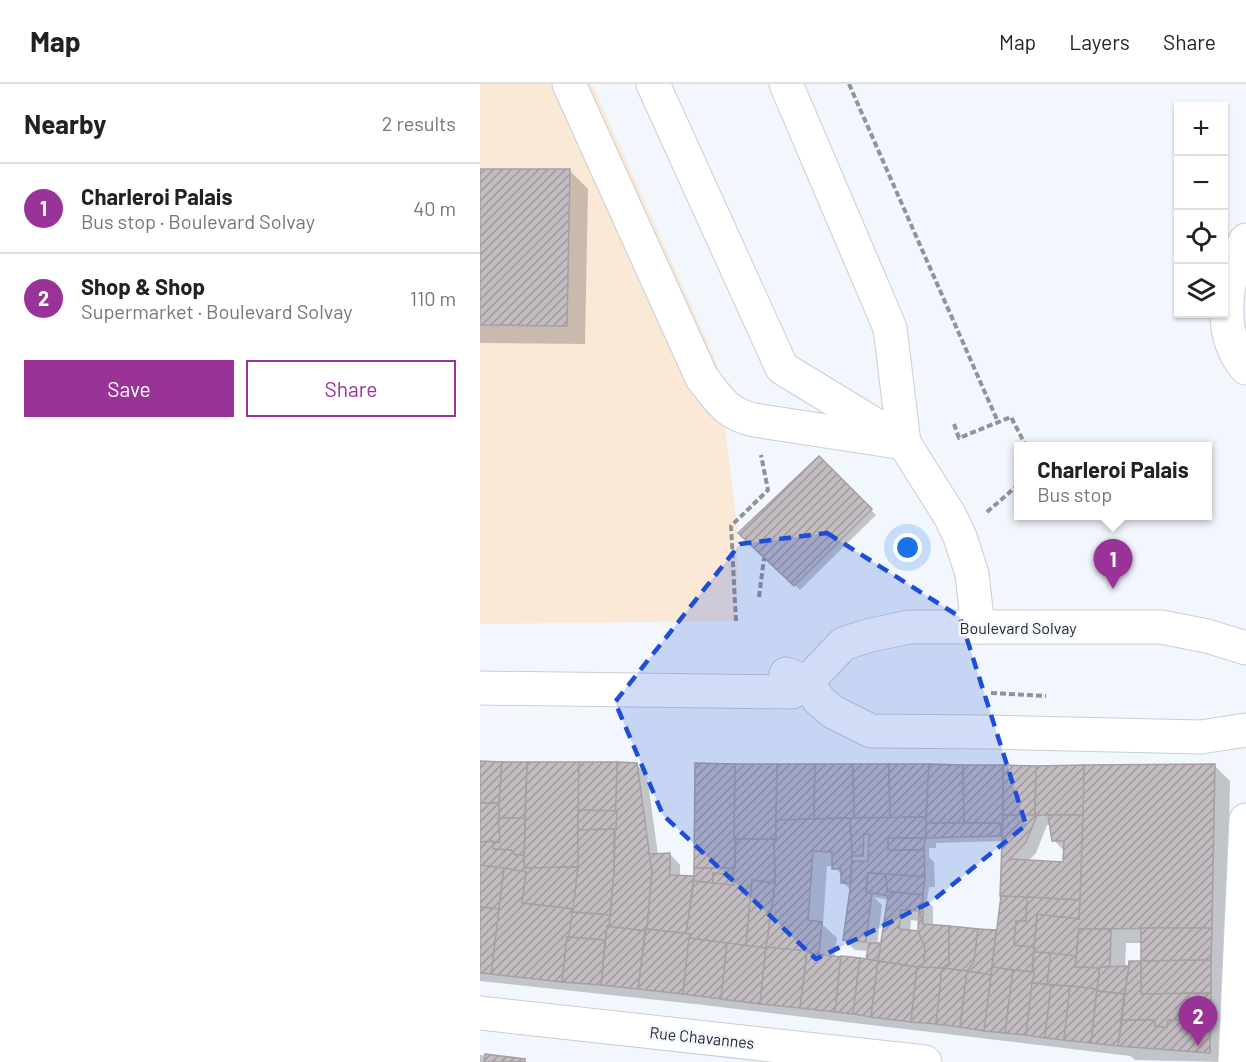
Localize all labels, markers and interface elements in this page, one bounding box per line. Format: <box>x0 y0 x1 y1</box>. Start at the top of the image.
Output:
text: Map <box>30 24 81 58</box>
text: Map <box>999 29 1036 54</box>
text: Layers <box>1069 29 1130 54</box>
text: Share <box>1163 29 1216 54</box>
map controls <box>1174 102 1228 318</box>
button: + <box>1174 102 1228 156</box>
text: Nearby <box>24 108 106 139</box>
text: 2 results <box>382 111 456 135</box>
button: − <box>1174 156 1228 210</box>
text: Charleroi Palais <box>81 183 232 209</box>
text: 1 <box>40 196 47 220</box>
text: 40 m <box>413 196 456 220</box>
text: Bus stop · Boulevard Solvay <box>81 209 315 233</box>
button: locate <box>1174 210 1228 264</box>
button: layers <box>1174 264 1228 318</box>
text: Shop & Shop <box>81 273 205 299</box>
text: 2 <box>38 286 49 310</box>
text: 110 m <box>410 286 456 310</box>
text: Supermarket · Boulevard Solvay <box>81 299 352 323</box>
button: Save <box>24 360 234 417</box>
button: Share <box>246 360 456 417</box>
popup <box>1014 442 1212 520</box>
text: Charleroi Palais <box>1037 456 1189 482</box>
text: Bus stop <box>1037 482 1112 506</box>
your location <box>893 533 922 562</box>
pin: 1 <box>1094 540 1132 589</box>
street label: Boulevard Solvay <box>959 618 1077 637</box>
pin: 2 <box>1178 996 1218 1046</box>
street label: Rue Chavannes <box>649 1022 755 1052</box>

